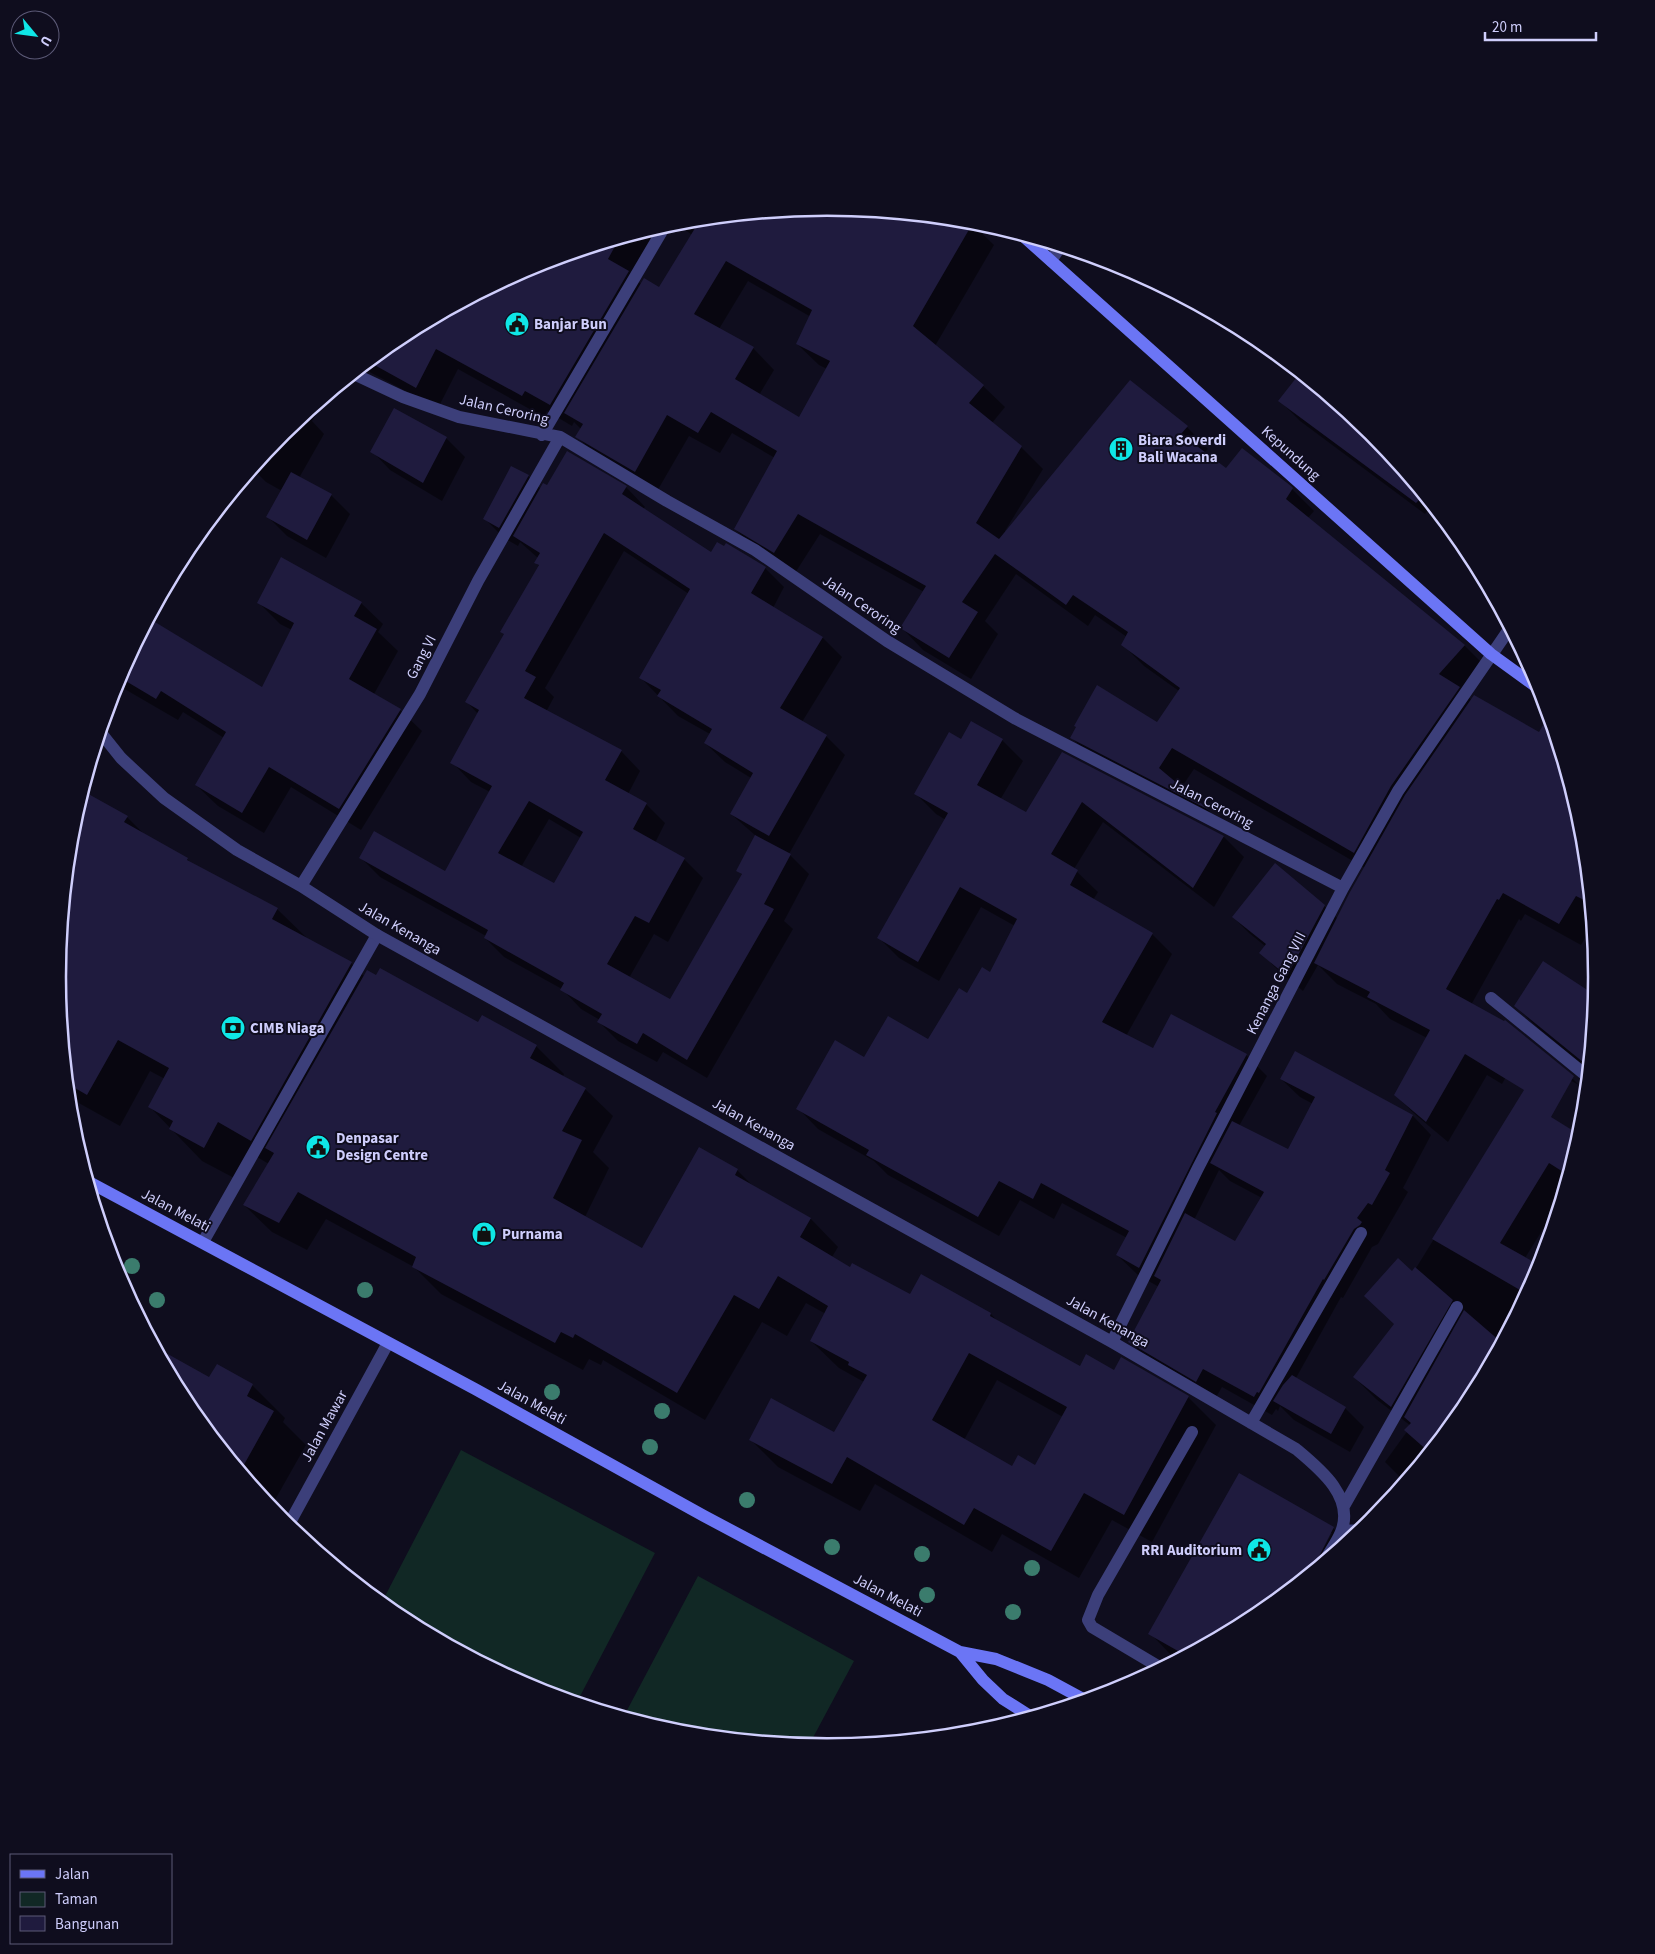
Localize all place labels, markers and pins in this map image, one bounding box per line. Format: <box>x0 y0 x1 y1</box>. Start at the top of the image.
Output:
public building icon: Banjar Bun <box>504 311 530 337</box>
place label: Banjar Bun <box>534 314 607 335</box>
place label: Biara Soverdi Bali Wacana <box>1138 430 1226 468</box>
building icon: Biara Soverdi Bali Wacana <box>1108 436 1134 462</box>
bank icon: CIMB Niaga <box>220 1015 246 1041</box>
place label: CIMB Niaga <box>250 1018 324 1039</box>
place label: Denpasar Design Centre <box>336 1128 428 1166</box>
public building icon: Denpasar Design Centre <box>305 1134 331 1160</box>
shop icon: Purnama <box>471 1221 497 1247</box>
place label: Purnama <box>502 1224 563 1245</box>
public building icon: RRI Auditorium <box>1246 1537 1272 1563</box>
place label: RRI Auditorium <box>1141 1540 1242 1561</box>

